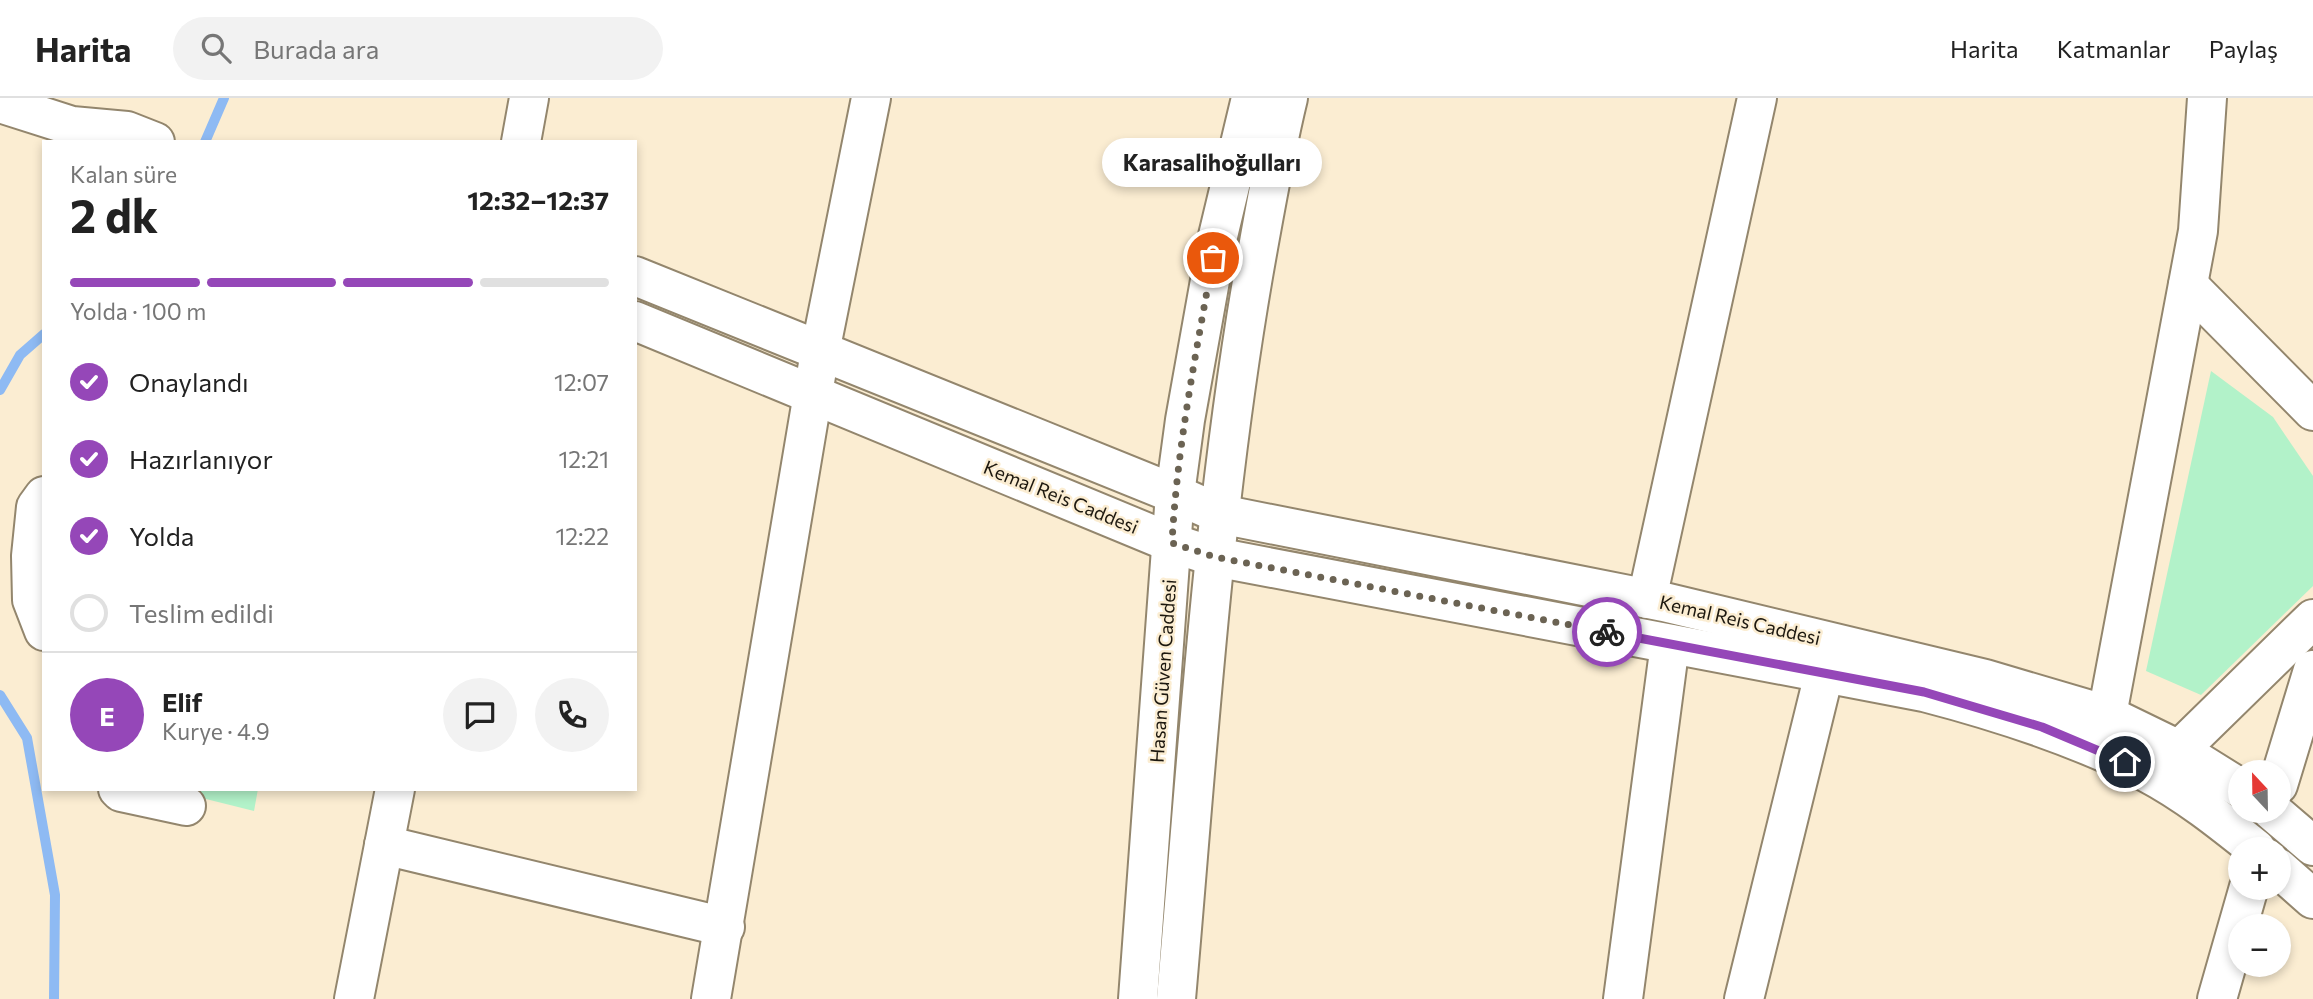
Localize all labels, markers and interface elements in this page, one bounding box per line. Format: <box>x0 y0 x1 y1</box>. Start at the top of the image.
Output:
search box <box>173 17 663 80</box>
text: Harita <box>35 28 131 69</box>
icon: search <box>197 29 235 67</box>
text: Burada ara <box>253 33 379 64</box>
text: Harita <box>1950 34 2019 63</box>
text: Katmanlar <box>2057 34 2171 63</box>
text: Paylaş <box>2209 34 2278 63</box>
callout: Karasalihoğulları <box>1103 139 1323 188</box>
text: Karasalihoğulları <box>1123 148 1301 176</box>
text: Kalan süre <box>70 160 177 188</box>
text: 12:32–12:37 <box>467 184 609 215</box>
text: 2 dk <box>70 186 158 242</box>
pin <box>1183 228 1243 288</box>
icon: bag <box>1194 239 1232 277</box>
text: Yolda · 100 m <box>70 297 206 325</box>
icon: check <box>70 363 108 401</box>
text: Onaylandı <box>129 366 249 397</box>
text: 12:07 <box>554 368 609 396</box>
icon: check <box>70 440 108 478</box>
text: Hazırlanıyor <box>129 443 273 474</box>
text: 12:21 <box>558 445 609 473</box>
street label: Kemal Reis Caddesi <box>980 455 1142 538</box>
icon: check <box>70 517 108 555</box>
text: Yolda <box>129 520 194 551</box>
text: 12:22 <box>555 522 609 550</box>
street label: Hasan Güven Caddesi <box>1145 578 1180 764</box>
street label: Kemal Reis Caddesi <box>1657 590 1823 649</box>
text: Teslim edildi <box>129 597 274 628</box>
courier <box>1572 597 1642 667</box>
icon: bike <box>1588 613 1626 651</box>
button: chat <box>443 678 517 752</box>
button: phone <box>535 678 609 752</box>
text: Elif <box>162 686 202 717</box>
text: E <box>99 700 115 731</box>
text: Kurye · 4.9 <box>162 717 270 745</box>
pin <box>2095 732 2155 792</box>
icon: home <box>2106 743 2144 781</box>
north arrow <box>2228 760 2291 822</box>
map controls <box>2228 760 2291 977</box>
button: + <box>2228 837 2291 900</box>
button: − <box>2228 914 2291 977</box>

